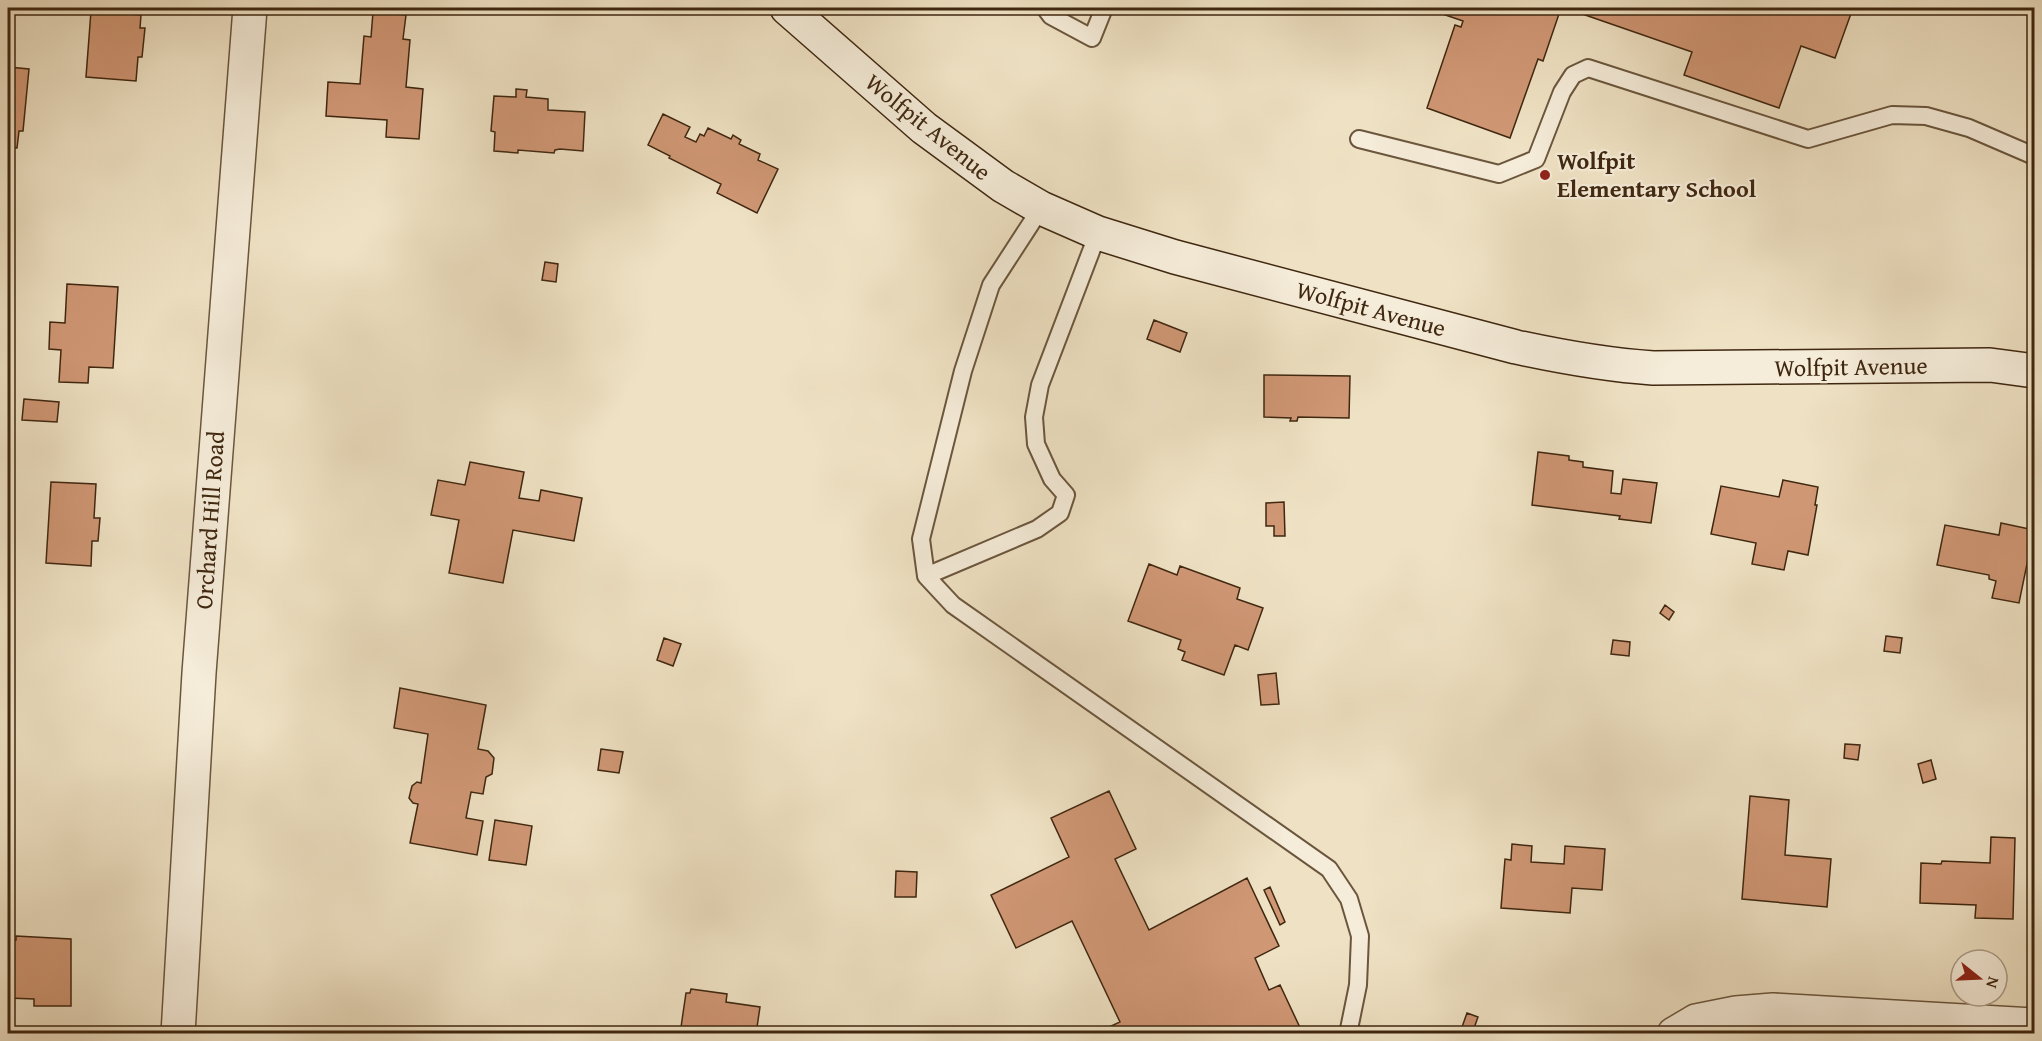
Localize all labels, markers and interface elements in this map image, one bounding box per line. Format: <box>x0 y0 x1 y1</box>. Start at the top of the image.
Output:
street label: Wolfpit Avenue <box>858 65 999 188</box>
place label: Wolfpit Elementary School <box>1557 143 1757 206</box>
marker: Wolfpit Elementary School <box>1538 168 1552 182</box>
street label: Wolfpit Avenue <box>1293 272 1450 345</box>
street label: Wolfpit Avenue <box>1774 348 1928 385</box>
street label: Orchard Hill Road <box>186 429 233 610</box>
north arrow <box>1949 948 2009 1008</box>
text: N <box>1980 974 2006 992</box>

